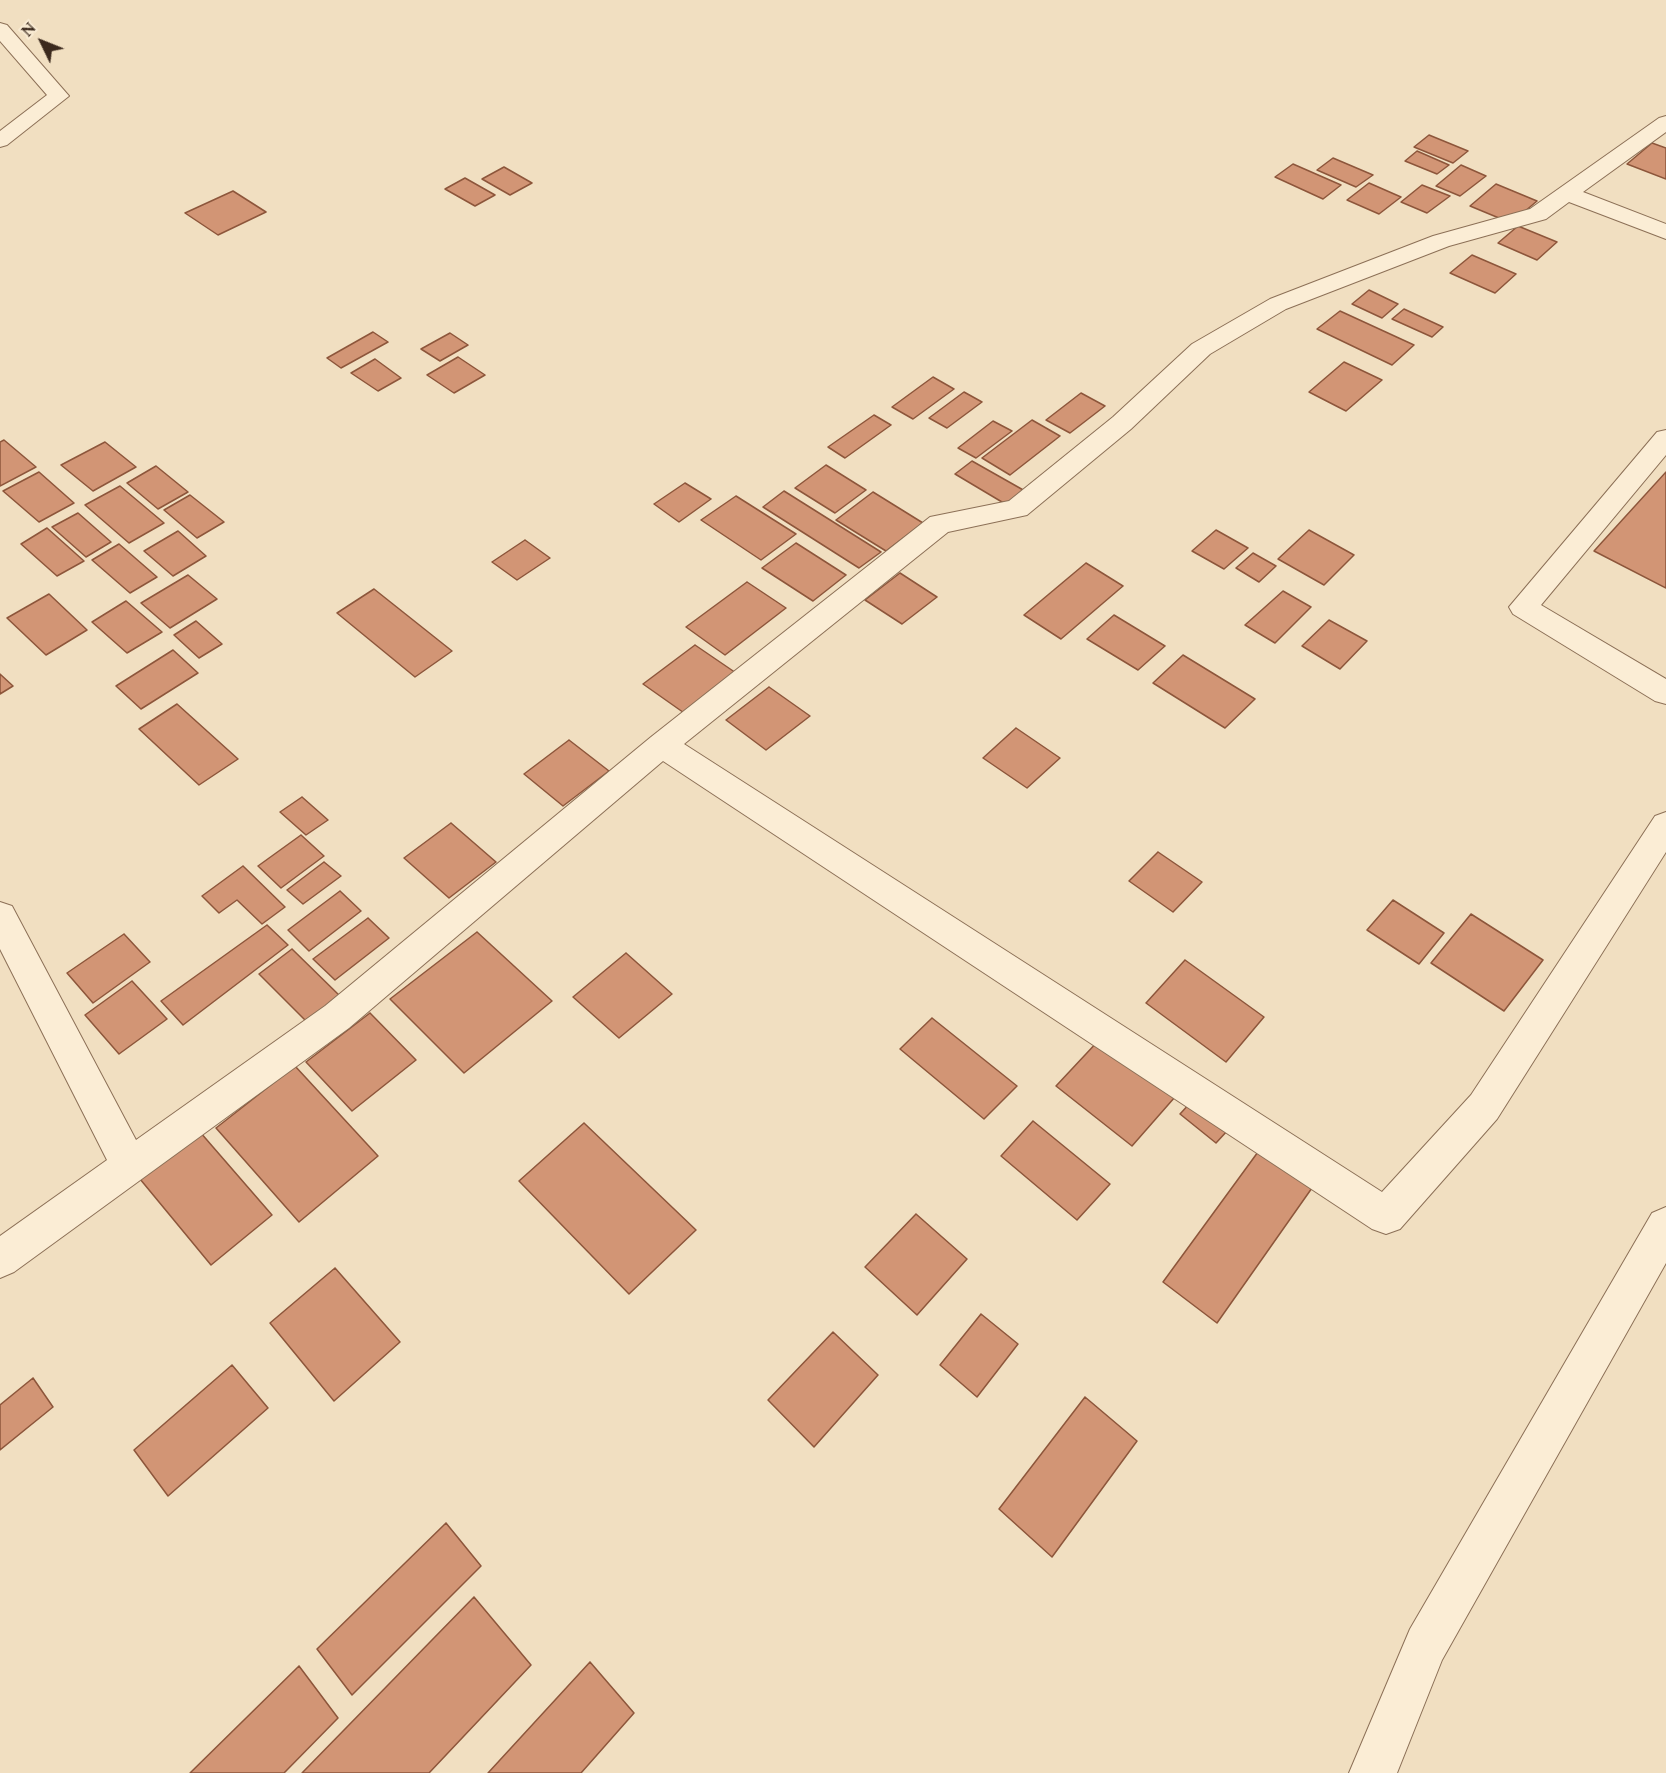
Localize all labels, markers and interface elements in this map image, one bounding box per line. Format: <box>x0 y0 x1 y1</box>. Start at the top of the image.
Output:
north arrow <box>12 12 72 72</box>
text: N <box>16 17 42 43</box>

